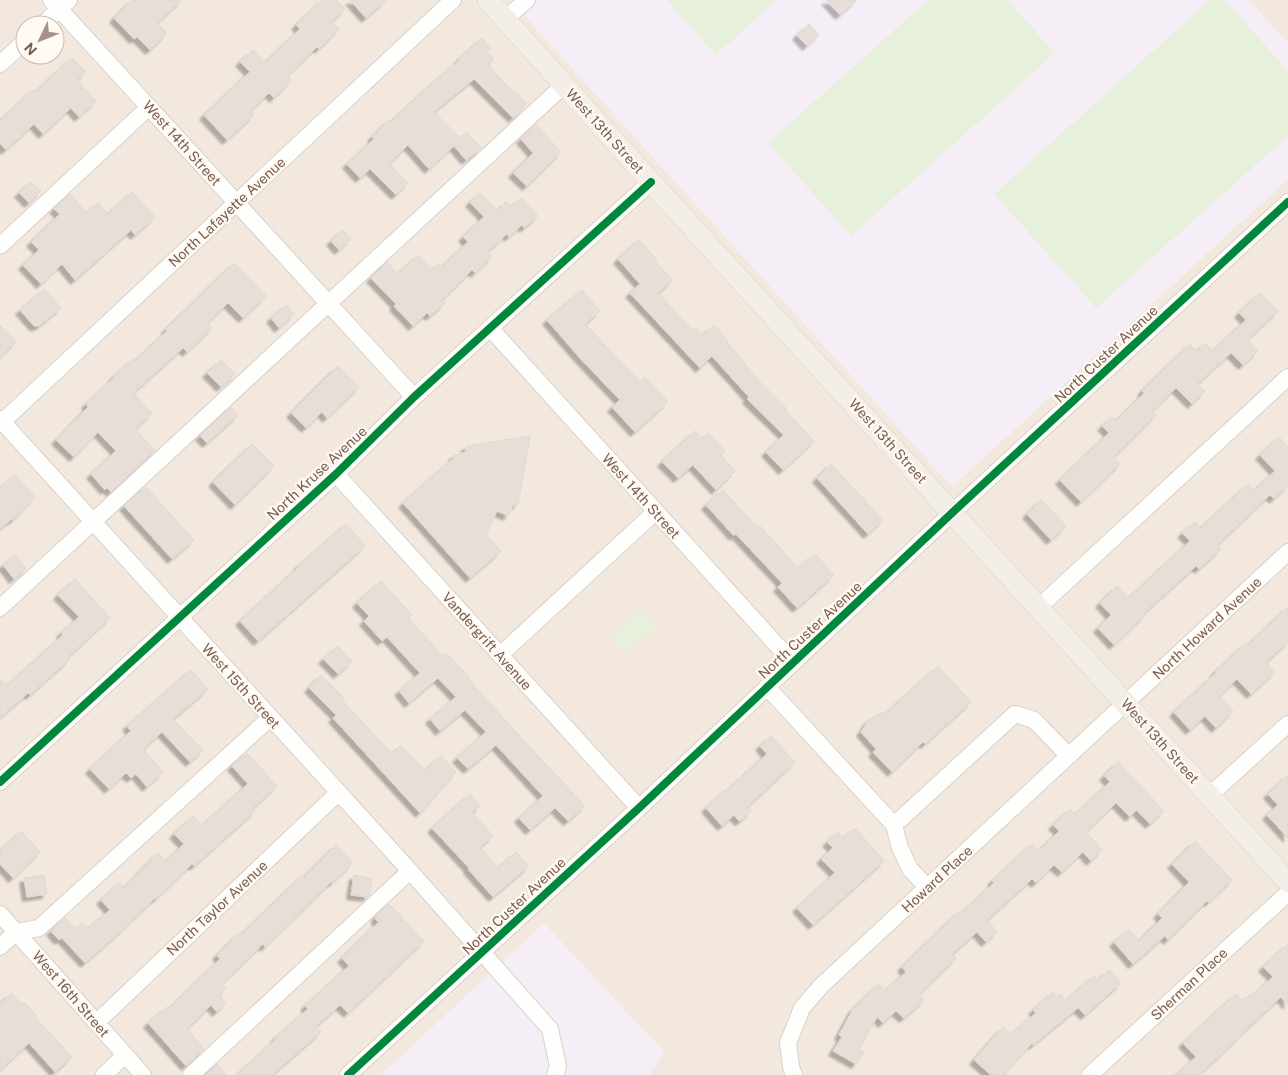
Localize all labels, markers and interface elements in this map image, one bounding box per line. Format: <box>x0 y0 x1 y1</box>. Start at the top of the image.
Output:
north arrow <box>15 15 65 65</box>
text: N <box>21 39 40 58</box>
street label: West 13th Street <box>563 85 647 177</box>
street label: West 14th Street <box>140 97 224 189</box>
street label: North Lafayette Avenue <box>165 154 289 270</box>
street label: North Custer Avenue <box>1051 302 1161 406</box>
street label: West 13th Street <box>846 395 930 487</box>
street label: North Kruse Avenue <box>264 423 370 523</box>
street label: West 14th Street <box>599 450 683 542</box>
street label: North Howard Avenue <box>1149 573 1265 683</box>
street label: North Custer Avenue <box>755 578 865 682</box>
street label: Vandergrift Avenue <box>439 589 535 693</box>
street label: West 15th Street <box>199 640 283 732</box>
street label: West 13th Street <box>1118 695 1202 787</box>
street label: Howard Place <box>898 842 976 916</box>
street label: North Custer Avenue <box>459 854 569 958</box>
street label: North Taylor Avenue <box>163 857 271 959</box>
street label: Sherman Place <box>1148 945 1231 1023</box>
street label: West 16th Street <box>29 948 113 1040</box>

